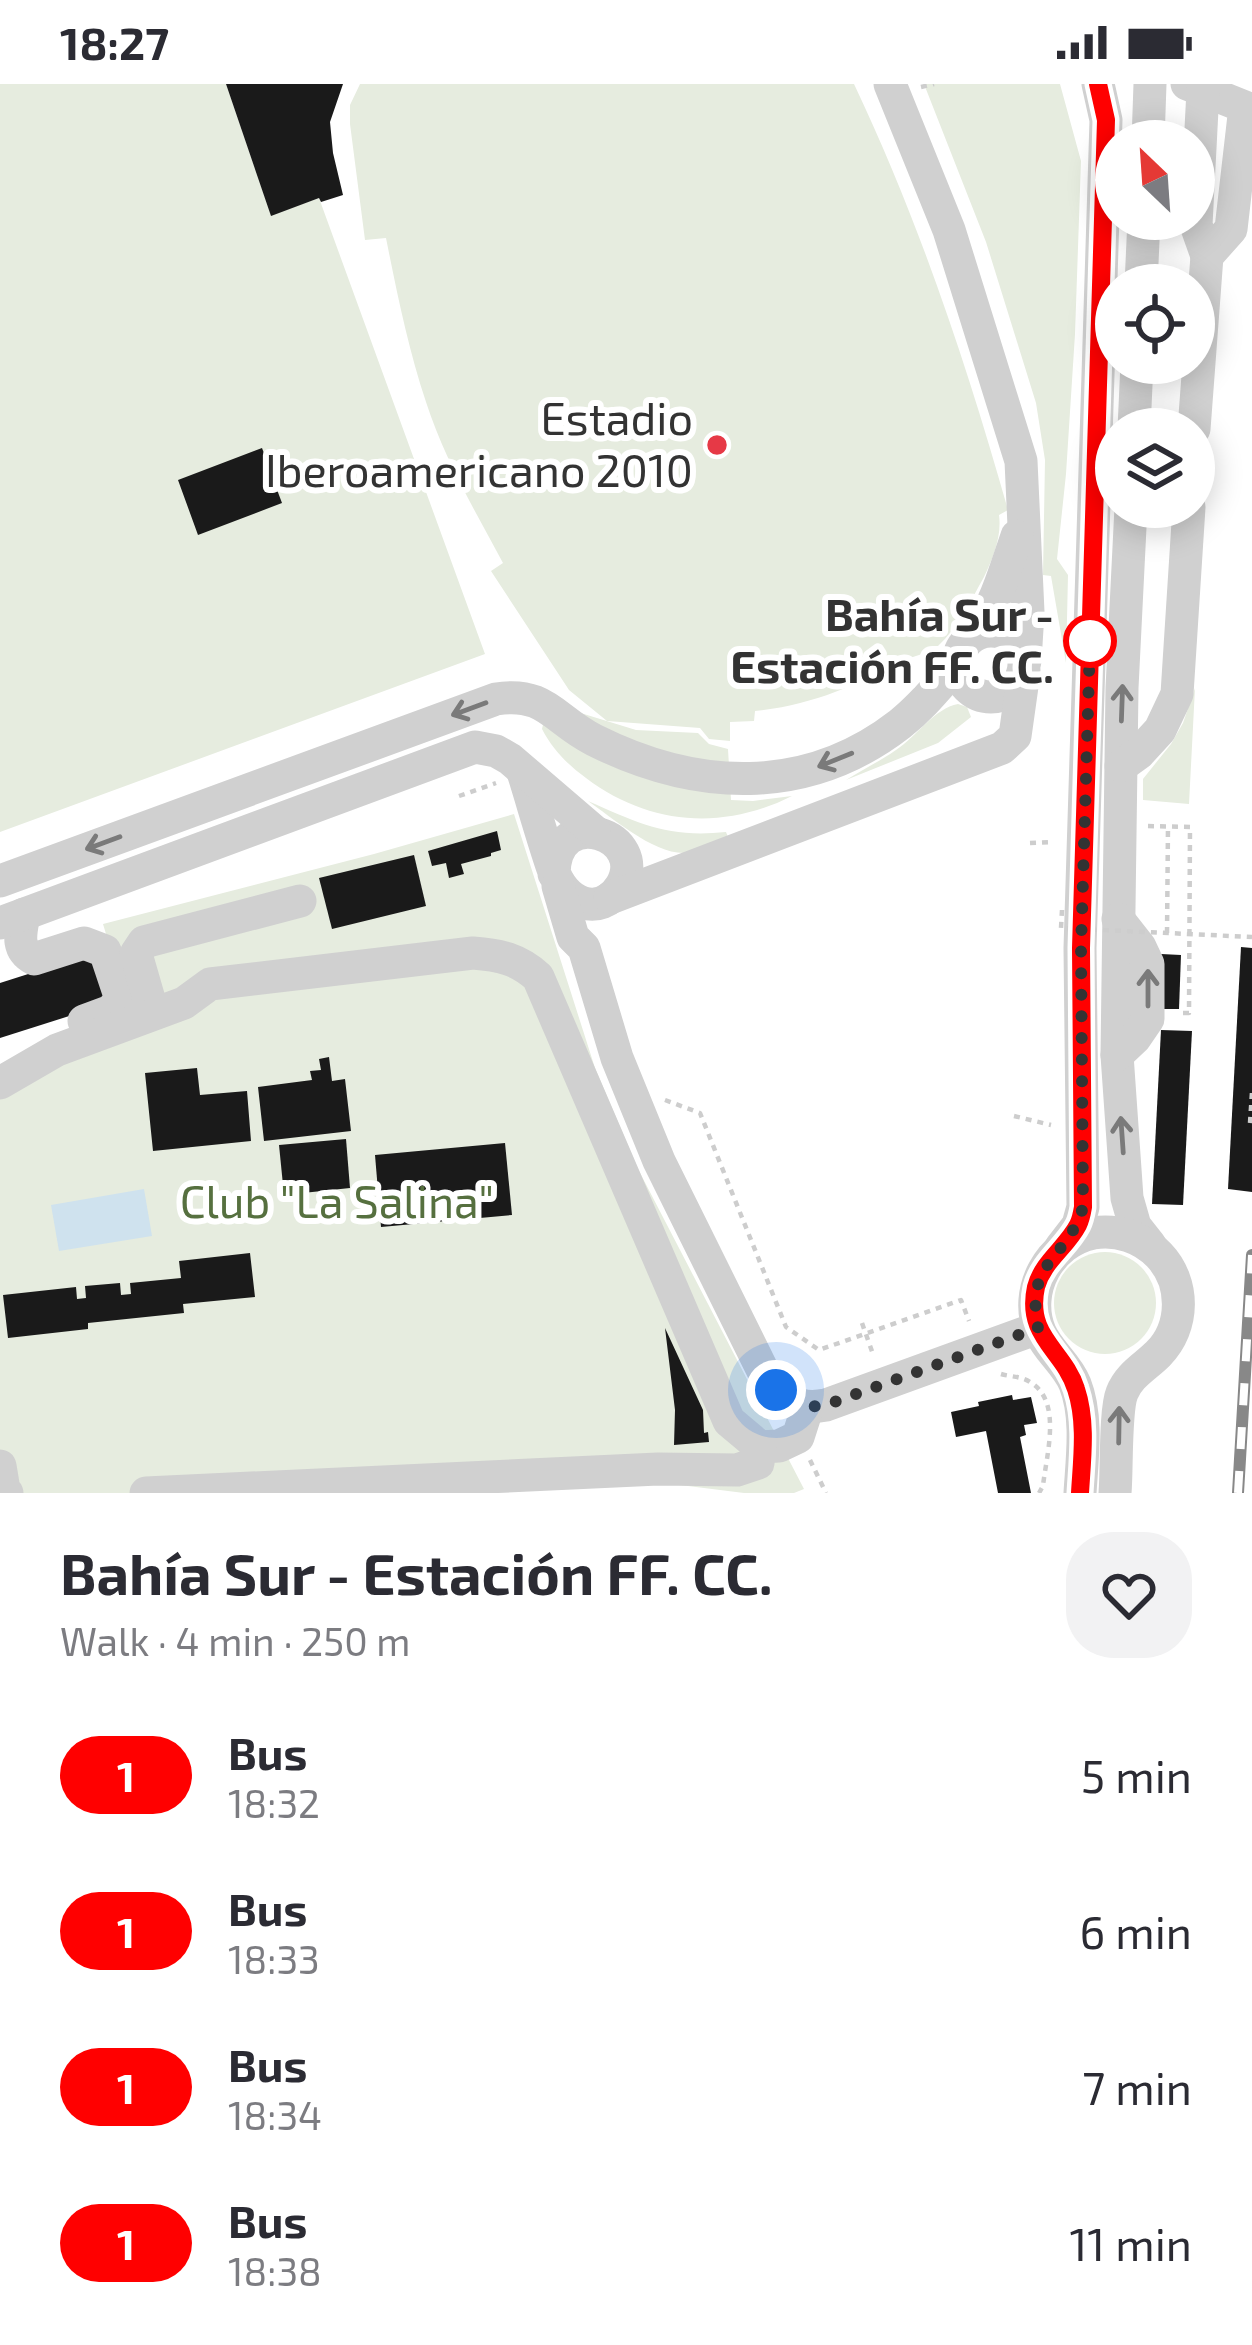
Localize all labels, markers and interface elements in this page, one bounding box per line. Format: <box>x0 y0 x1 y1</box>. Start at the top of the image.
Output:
text: 18:27 <box>60 15 169 69</box>
north arrow <box>1095 120 1215 240</box>
map controls <box>1095 120 1215 528</box>
button: locate <box>1095 264 1215 384</box>
place label: Estadio Iberoamericano 2010 <box>265 390 693 496</box>
button: layers <box>1095 408 1215 528</box>
marker: Estadio Iberoamericano 2010 <box>704 432 730 458</box>
place label: Bahía Sur - Estación FF. CC. <box>730 586 1054 692</box>
marker: Bahía Sur - Estación FF. CC. <box>1065 616 1115 666</box>
one-way arrow <box>1111 684 1134 723</box>
one-way arrow <box>452 700 489 721</box>
one-way arrow <box>817 751 854 772</box>
one-way arrow <box>85 834 122 855</box>
one-way arrow <box>1137 969 1159 1008</box>
one-way arrow <box>1110 1116 1133 1155</box>
park label: Club "La Salina" <box>180 1173 494 1227</box>
your location <box>746 1360 806 1420</box>
one-way arrow <box>1107 1406 1130 1445</box>
button: heart <box>1066 1532 1192 1658</box>
text: Bahía Sur - Estación FF. CC. <box>60 1538 773 1606</box>
text: Walk · 4 min · 250 m <box>60 1617 411 1664</box>
text: Bus <box>228 1725 307 1779</box>
text: 5 min <box>1081 1748 1192 1802</box>
text: 1 <box>117 1750 135 1800</box>
text: 18:32 <box>228 1779 320 1826</box>
text: Bus <box>228 1881 307 1935</box>
text: 6 min <box>1079 1904 1192 1958</box>
text: 1 <box>117 1906 135 1956</box>
text: 18:33 <box>228 1935 320 1982</box>
text: Bus <box>228 2037 307 2091</box>
text: 7 min <box>1082 2060 1192 2114</box>
text: 1 <box>117 2062 135 2112</box>
text: 18:34 <box>228 2091 322 2138</box>
text: Bus <box>228 2193 307 2247</box>
text: 11 min <box>1069 2216 1192 2270</box>
text: 1 <box>117 2218 135 2268</box>
text: 18:38 <box>228 2247 322 2294</box>

